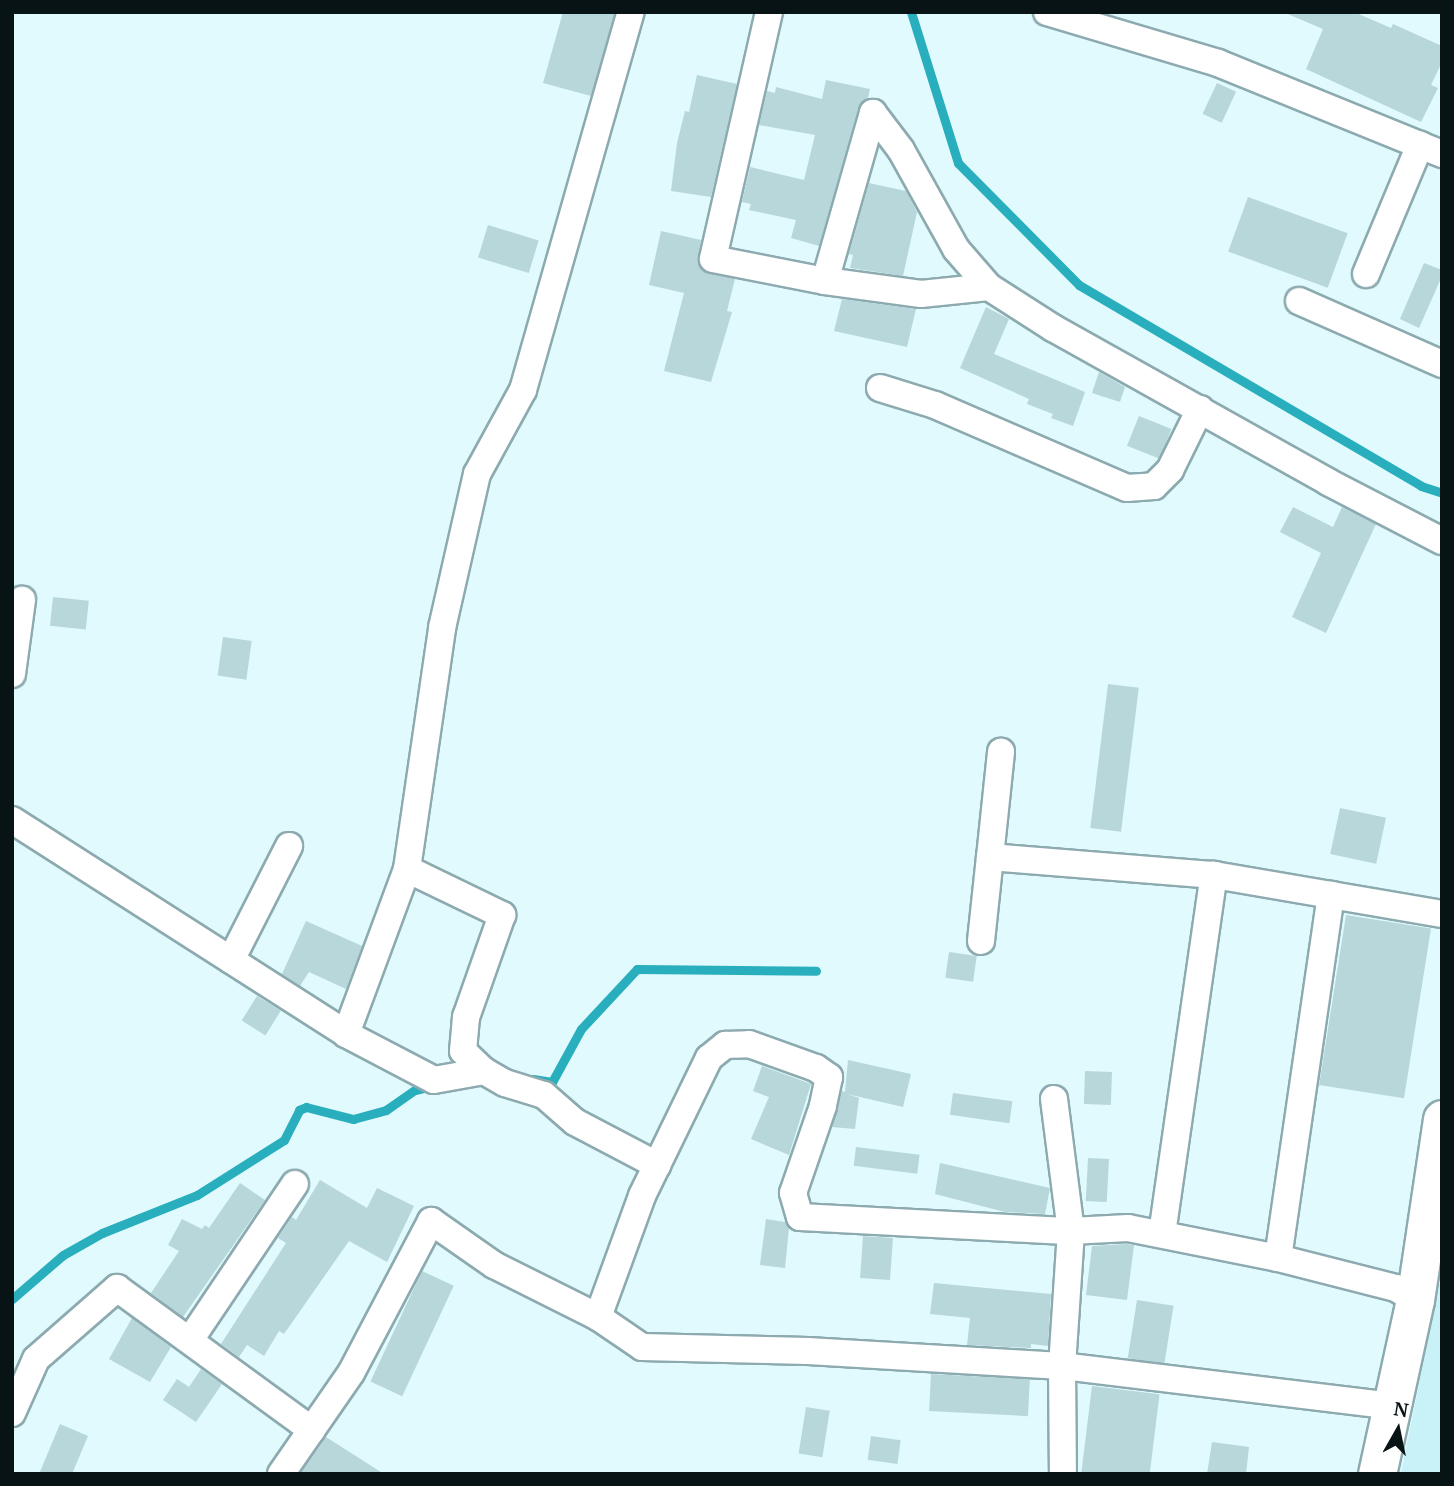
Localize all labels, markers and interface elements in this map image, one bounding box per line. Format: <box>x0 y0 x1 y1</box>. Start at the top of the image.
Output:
north arrow <box>1363 1395 1433 1465</box>
text: N <box>1392 1395 1410 1422</box>

